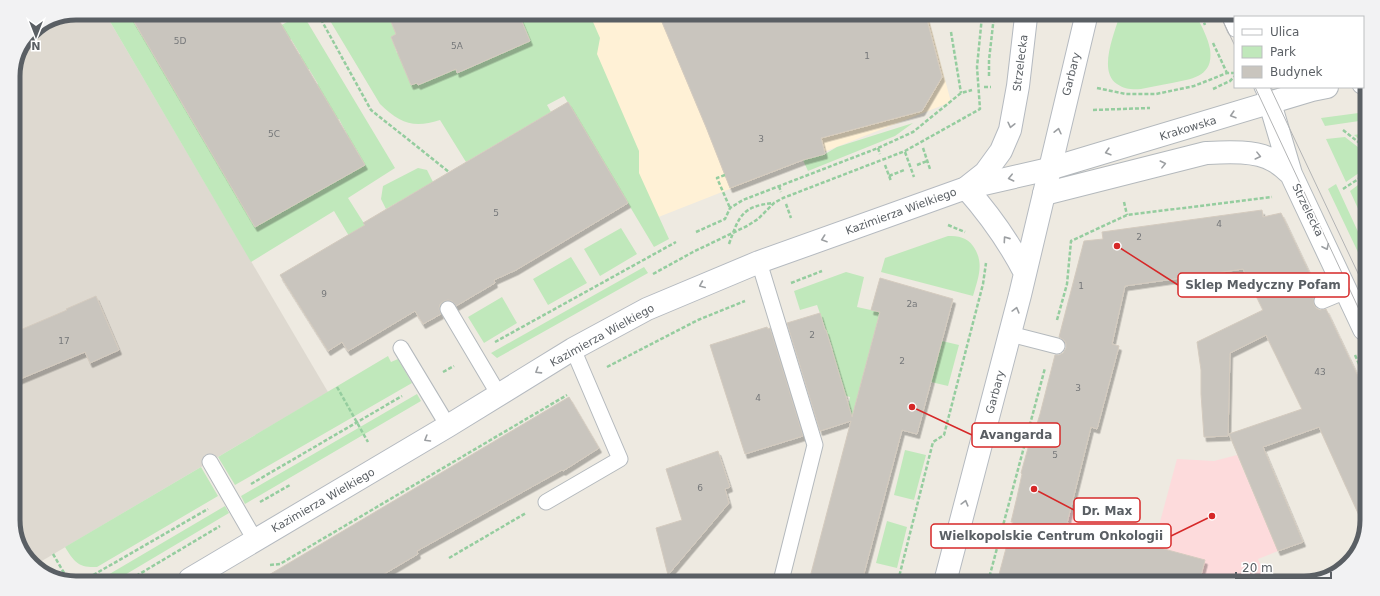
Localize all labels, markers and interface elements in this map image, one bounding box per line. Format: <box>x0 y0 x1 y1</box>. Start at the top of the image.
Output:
north arrow <box>16 16 56 56</box>
legend <box>1234 16 1364 88</box>
text: Ulica <box>1270 25 1299 39</box>
street label: Strzelecka <box>1011 34 1030 92</box>
house number: 5D <box>174 36 186 46</box>
text: N <box>31 39 41 52</box>
house number: 5A <box>451 41 464 51</box>
text: Park <box>1270 45 1296 59</box>
street label: Garbary <box>1060 50 1083 97</box>
house number: 1 <box>864 51 870 61</box>
text: Budynek <box>1270 65 1323 79</box>
one-way arrow <box>1229 110 1236 118</box>
street label: Krakowska <box>1158 114 1218 143</box>
one-way arrow <box>1007 122 1015 128</box>
one-way arrow <box>1054 128 1062 135</box>
house number: 5C <box>268 129 280 139</box>
house number: 3 <box>758 134 764 144</box>
one-way arrow <box>1105 147 1112 156</box>
one-way arrow <box>1254 151 1261 160</box>
one-way arrow <box>1159 160 1166 169</box>
one-way arrow <box>1008 173 1014 181</box>
street label: Strzelecka <box>1289 182 1326 239</box>
street label: Kazimierza Wielkiego <box>844 185 959 238</box>
house number: 5 <box>493 208 499 218</box>
house number: 4 <box>1216 219 1222 229</box>
house number: 2 <box>1136 232 1142 242</box>
one-way arrow <box>820 234 827 242</box>
one-way arrow <box>1003 236 1011 243</box>
one-way arrow <box>1321 243 1329 251</box>
callout: Sklep Medyczny Pofam <box>1178 273 1349 297</box>
text: Sklep Medyczny Pofam <box>1185 278 1341 292</box>
one-way arrow <box>699 280 707 288</box>
house number: 1 <box>1078 281 1084 291</box>
house number: 9 <box>321 289 327 299</box>
house number: 2a <box>906 299 918 309</box>
street label: Kazimierza Wielkiego <box>548 301 657 370</box>
one-way arrow <box>1011 307 1020 314</box>
house number: 2 <box>809 330 815 340</box>
house number: 17 <box>58 336 70 346</box>
house number: 2 <box>899 356 905 366</box>
one-way arrow <box>535 367 542 374</box>
house number: 43 <box>1314 367 1326 377</box>
street label: Garbary <box>983 368 1008 415</box>
house number: 3 <box>1075 383 1081 393</box>
house number: 4 <box>755 393 761 403</box>
callout: Avangarda <box>972 423 1060 447</box>
text: Avangarda <box>980 428 1052 442</box>
one-way arrow <box>424 434 431 441</box>
house number: 5 <box>1052 450 1058 460</box>
street label: Kazimierza Wielkiego <box>269 465 377 535</box>
house number: 6 <box>697 483 703 493</box>
callout: Dr. Max <box>1074 498 1140 522</box>
one-way arrow <box>960 500 969 507</box>
text: Dr. Max <box>1082 504 1133 518</box>
callout: Wielkopolskie Centrum Onkologii <box>931 524 1171 548</box>
text: Wielkopolskie Centrum Onkologii <box>939 529 1163 543</box>
scale bar <box>1236 554 1331 580</box>
text: 20 m <box>1242 561 1273 575</box>

